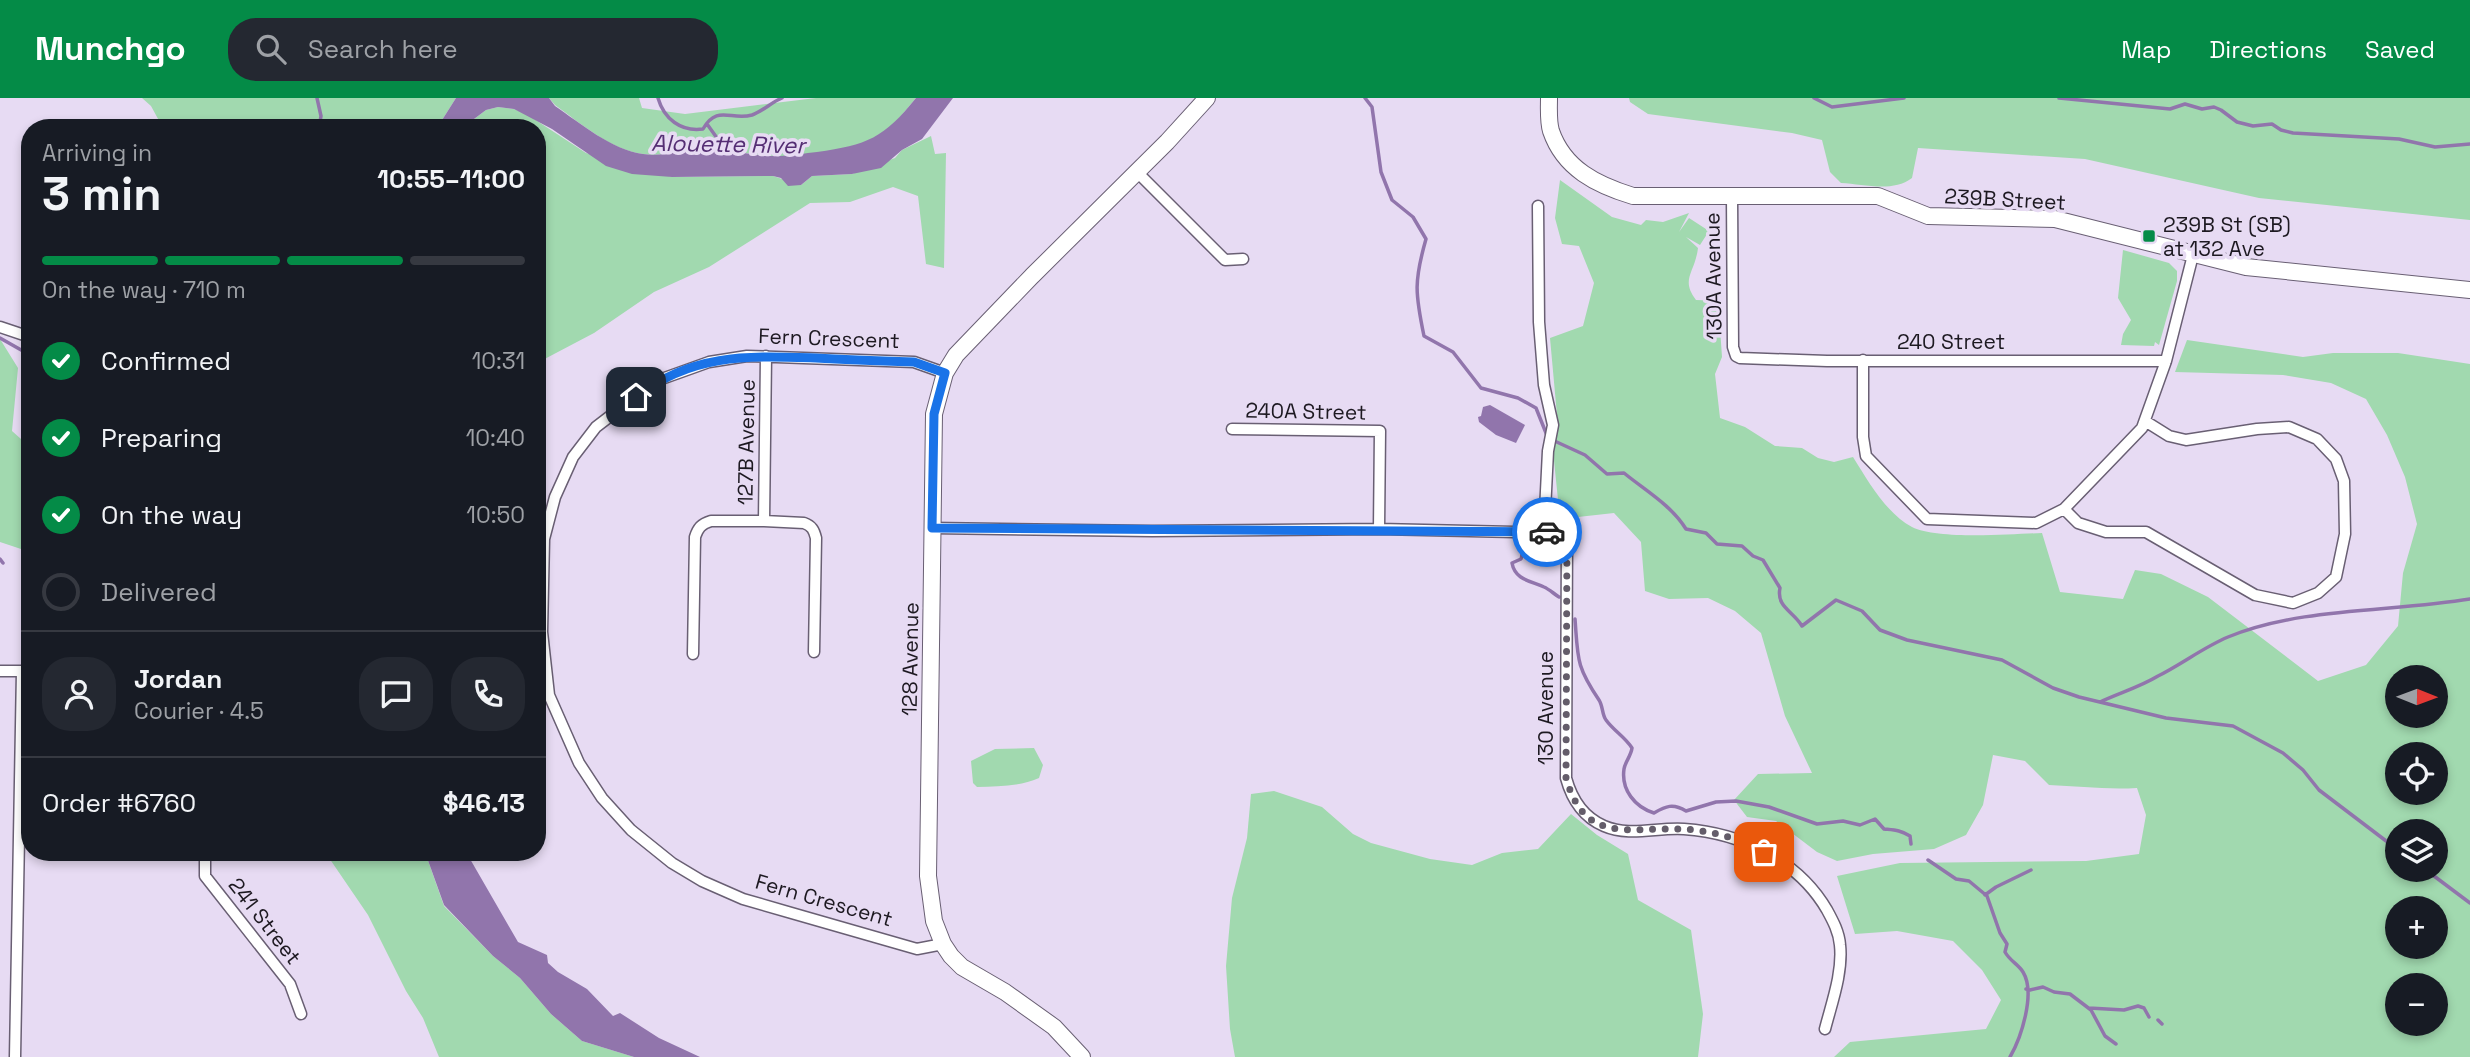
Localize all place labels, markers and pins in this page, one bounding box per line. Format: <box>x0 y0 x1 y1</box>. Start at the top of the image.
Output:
place label: 239B St (SB) at 132 Ave <box>2163 211 2291 262</box>
marker: 239B St (SB) at 132 Ave <box>2141 228 2157 244</box>
pin <box>606 367 666 427</box>
pin <box>1734 822 1794 882</box>

